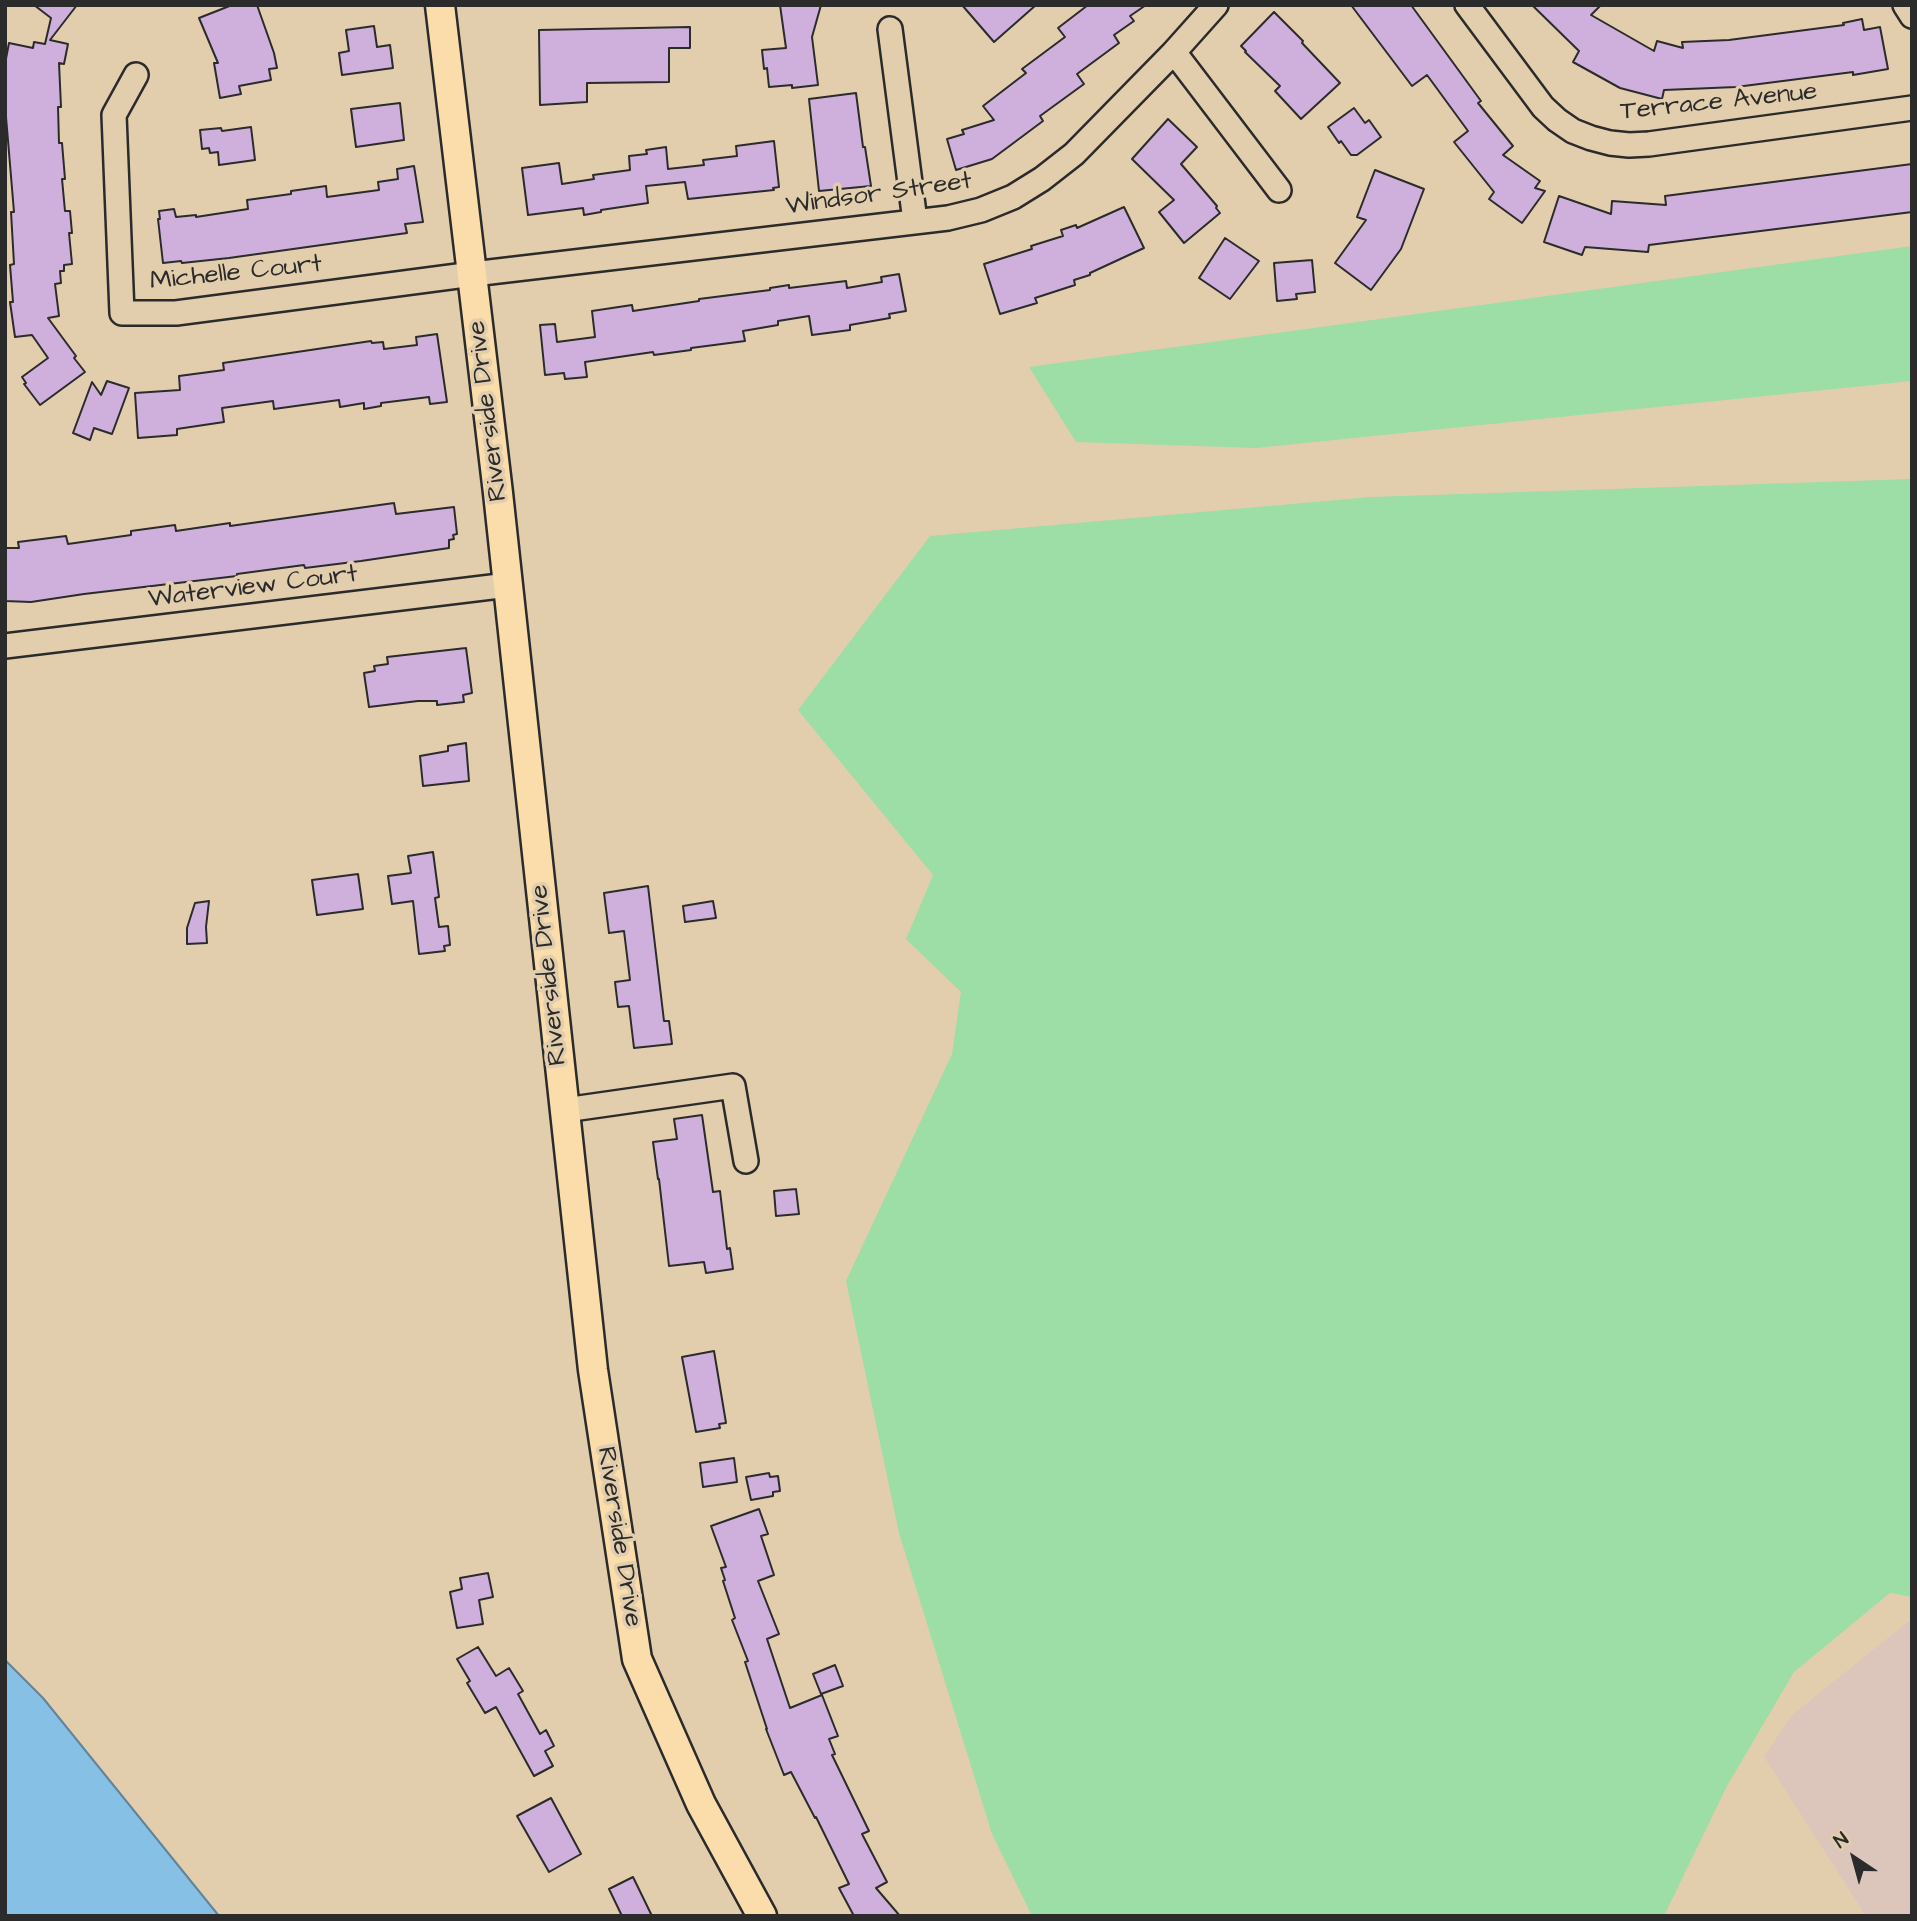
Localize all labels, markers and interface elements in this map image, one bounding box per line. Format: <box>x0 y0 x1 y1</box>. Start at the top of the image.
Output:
street label: Terrace Avenue <box>1619 77 1819 129</box>
street label: Windsor Street <box>784 167 974 223</box>
street label: Michelle Court <box>149 249 323 299</box>
street label: Riverside Drive <box>462 319 516 503</box>
street label: Waterview Court <box>147 560 359 616</box>
street label: Riverside Drive <box>525 883 575 1067</box>
street label: Riverside Drive <box>588 1445 648 1629</box>
north arrow <box>1819 1823 1889 1893</box>
text: N <box>1829 1826 1854 1855</box>

